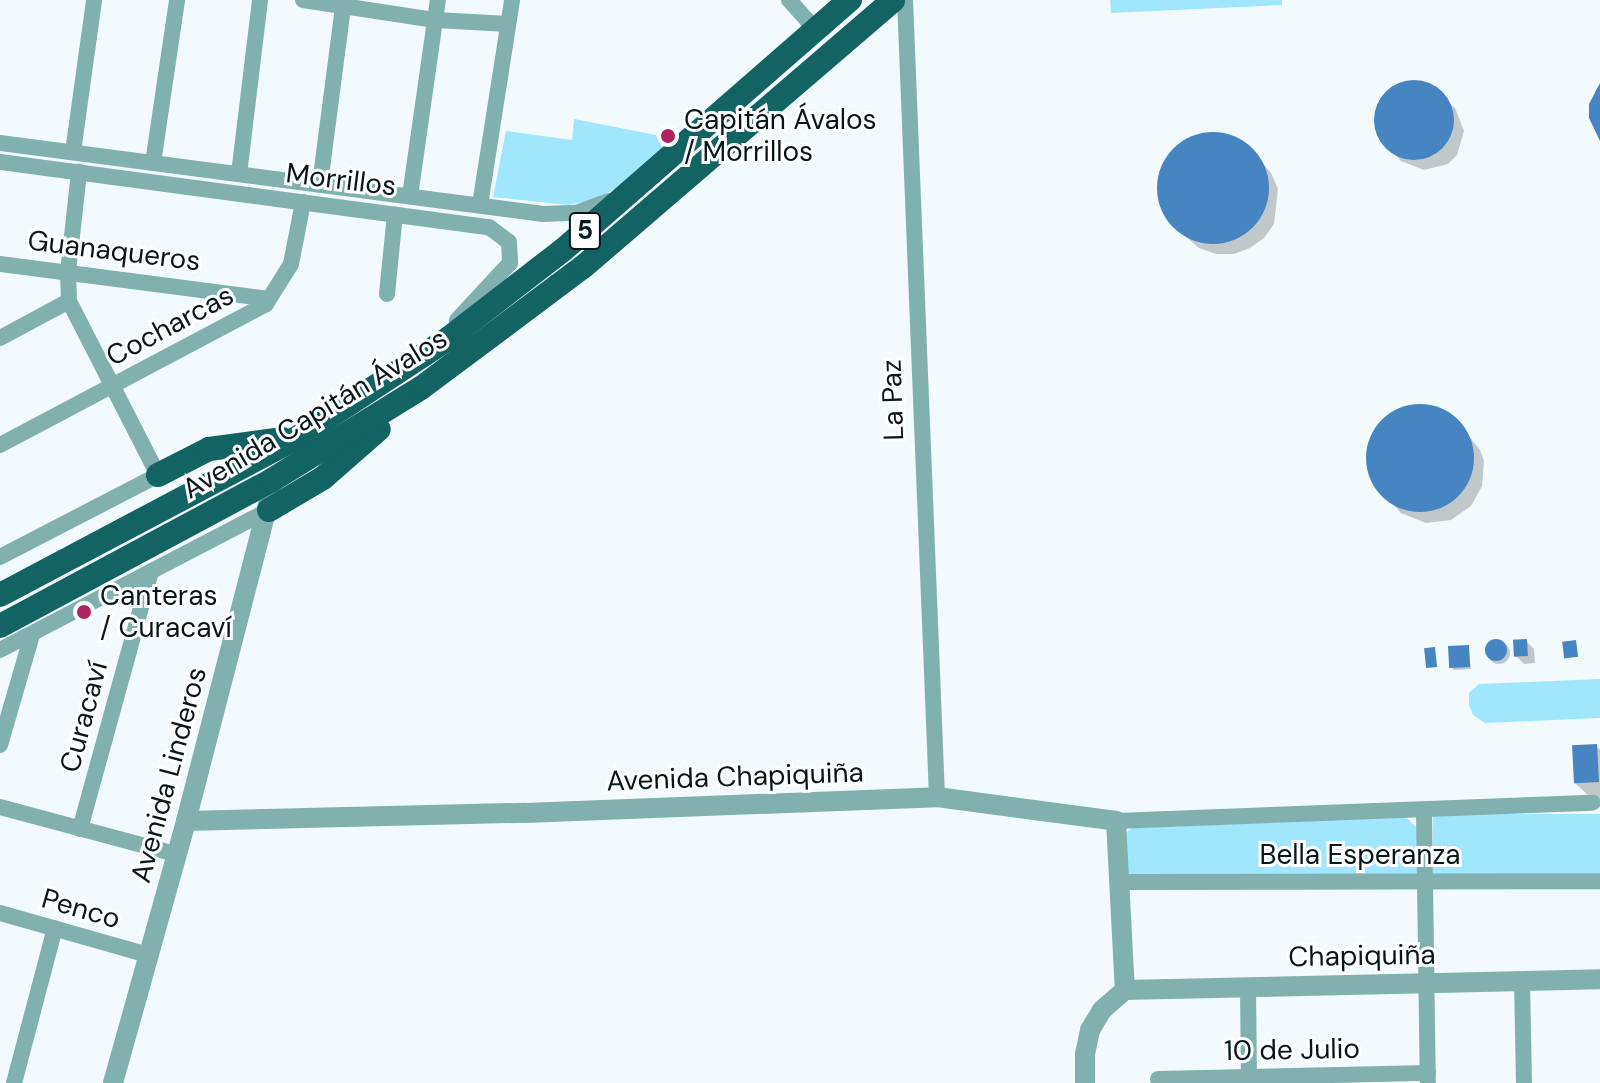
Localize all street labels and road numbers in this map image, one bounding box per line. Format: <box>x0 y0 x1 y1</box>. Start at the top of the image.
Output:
street label: Morrillos <box>284 157 398 203</box>
road number: 5 <box>567 209 603 253</box>
street label: Guanaqueros <box>26 224 202 278</box>
street label: Cocharcas <box>101 279 239 373</box>
street label: Avenida Capitán Ávalos <box>177 322 453 506</box>
street label: La Paz <box>875 359 911 441</box>
street label: Curacaví <box>53 658 115 776</box>
street label: Avenida Linderos <box>124 664 214 886</box>
street label: Avenida Chapiquiña <box>606 756 864 798</box>
street label: Bella Esperanza <box>1260 838 1460 872</box>
street label: Penco <box>38 882 124 936</box>
street label: Chapiquiña <box>1288 938 1436 974</box>
street label: 10 de Julio <box>1224 1032 1360 1068</box>

